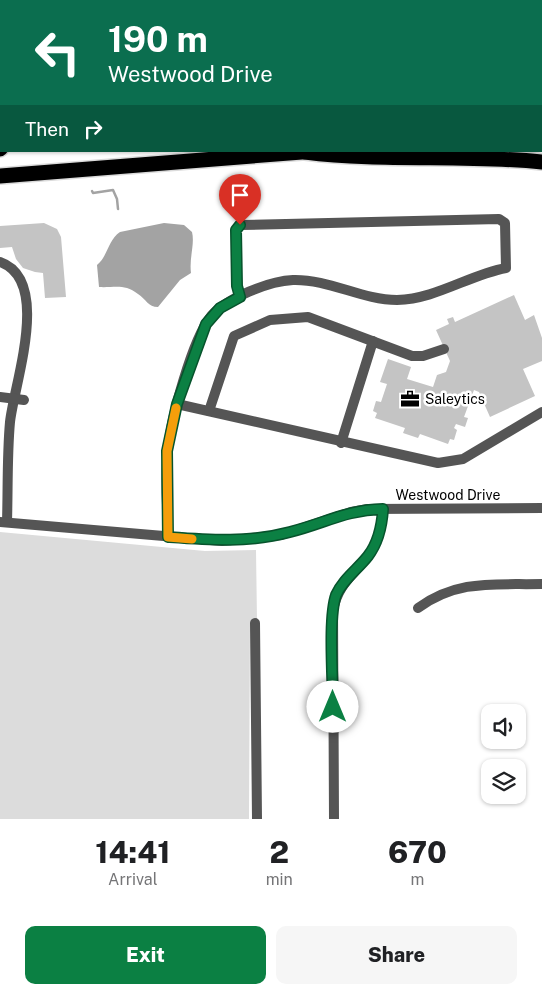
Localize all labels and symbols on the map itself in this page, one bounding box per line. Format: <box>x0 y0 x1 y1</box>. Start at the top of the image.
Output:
pin <box>219 174 261 225</box>
office icon: Saleytics <box>399 388 421 410</box>
place label: Saleytics <box>425 391 485 407</box>
street label: Westwood Drive <box>396 487 500 503</box>
position arrow <box>306 680 358 732</box>

